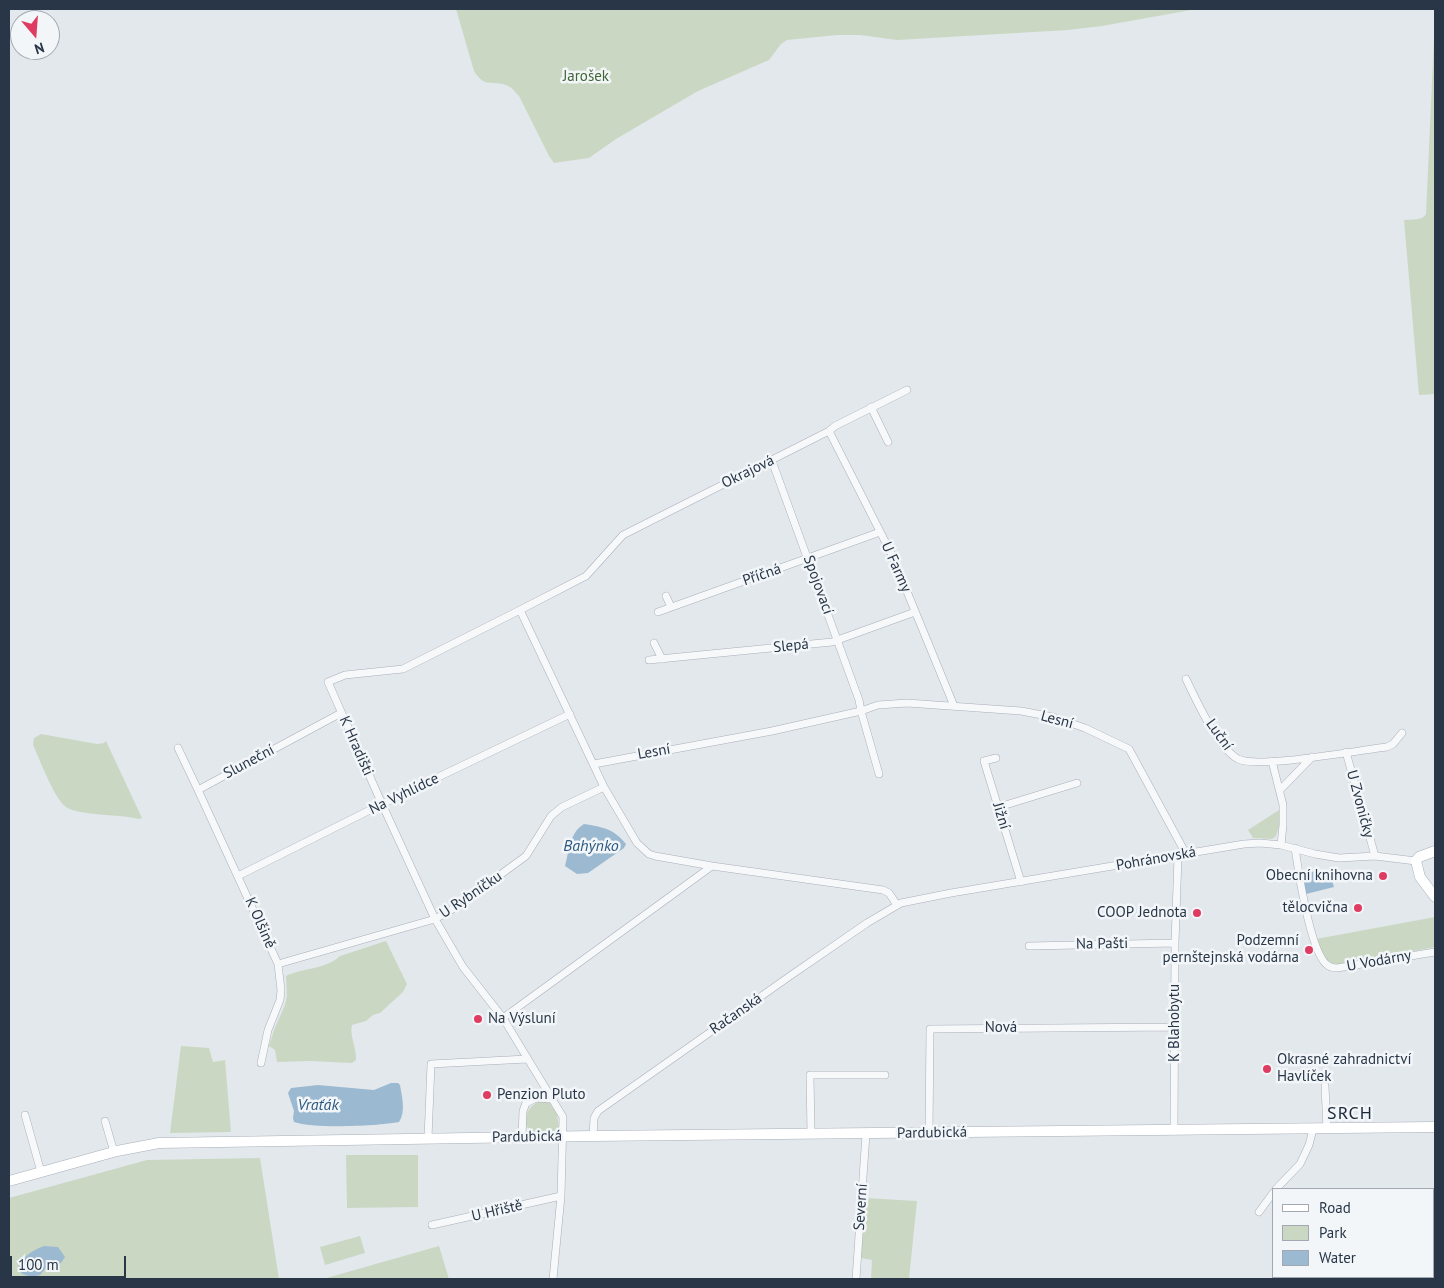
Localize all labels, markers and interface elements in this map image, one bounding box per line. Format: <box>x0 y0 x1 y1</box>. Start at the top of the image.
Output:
north arrow <box>10 10 60 60</box>
text: N <box>32 38 46 58</box>
park label: Jarošek <box>563 68 609 86</box>
street label: Okrajová <box>719 452 777 492</box>
street label: U Farmy <box>877 539 915 595</box>
street label: Spojovací <box>799 553 837 617</box>
street label: Příčná <box>740 560 784 590</box>
street label: Slepá <box>772 635 810 657</box>
street label: Lesní <box>1039 707 1075 733</box>
street label: K Hradišti <box>335 713 377 779</box>
street label: Luční <box>1202 716 1236 754</box>
street label: Lesní <box>636 740 672 764</box>
street label: Sluneční <box>220 741 278 783</box>
street label: U Zvoničky <box>1342 768 1378 840</box>
street label: Na Vyhlídce <box>366 769 442 819</box>
street label: Jižní <box>988 800 1014 832</box>
water label: Bahýnko <box>563 836 619 856</box>
street label: Pohránovská <box>1115 843 1197 875</box>
place label: Obecní knihovna <box>1266 867 1373 885</box>
street label: U Rybníčku <box>436 868 506 922</box>
marker: Obecní knihovna <box>1377 870 1389 882</box>
street label: K Olšině <box>241 895 279 951</box>
place label: tělocvična <box>1283 899 1348 917</box>
marker: tělocvična <box>1352 902 1364 914</box>
place label: COOP Jednota <box>1097 904 1187 922</box>
marker: COOP Jednota <box>1191 907 1203 919</box>
place label: Podzemní pernštejnská vodárna <box>1163 932 1299 967</box>
street label: Na Pašti <box>1076 935 1128 953</box>
marker: Podzemní pernštejnská vodárna <box>1303 944 1315 956</box>
street label: U Vodárny <box>1345 946 1413 976</box>
street label: K Blahobytu <box>1166 984 1184 1062</box>
street label: Račanská <box>706 990 766 1038</box>
place label: Na Výsluní <box>488 1010 556 1028</box>
marker: Na Výsluní <box>472 1013 484 1025</box>
street label: Nová <box>985 1019 1017 1037</box>
place label: Okrasné zahradnictví Havlíček <box>1277 1051 1411 1086</box>
marker: Okrasné zahradnictví Havlíček <box>1261 1063 1273 1075</box>
place label: Penzion Pluto <box>497 1086 585 1104</box>
marker: Penzion Pluto <box>481 1089 493 1101</box>
water label: Vraťák <box>297 1095 339 1115</box>
district label: SRCH <box>1327 1103 1373 1125</box>
street label: Pardubická <box>897 1123 967 1143</box>
street label: Pardubická <box>492 1127 562 1147</box>
street label: Severní <box>850 1183 872 1231</box>
legend <box>1272 1188 1434 1278</box>
street label: U Hřiště <box>470 1196 524 1226</box>
text: Road <box>1319 1198 1351 1217</box>
text: Park <box>1319 1223 1347 1242</box>
scale bar <box>12 1246 129 1278</box>
text: Water <box>1319 1248 1356 1267</box>
text: 100 m <box>18 1255 59 1274</box>

